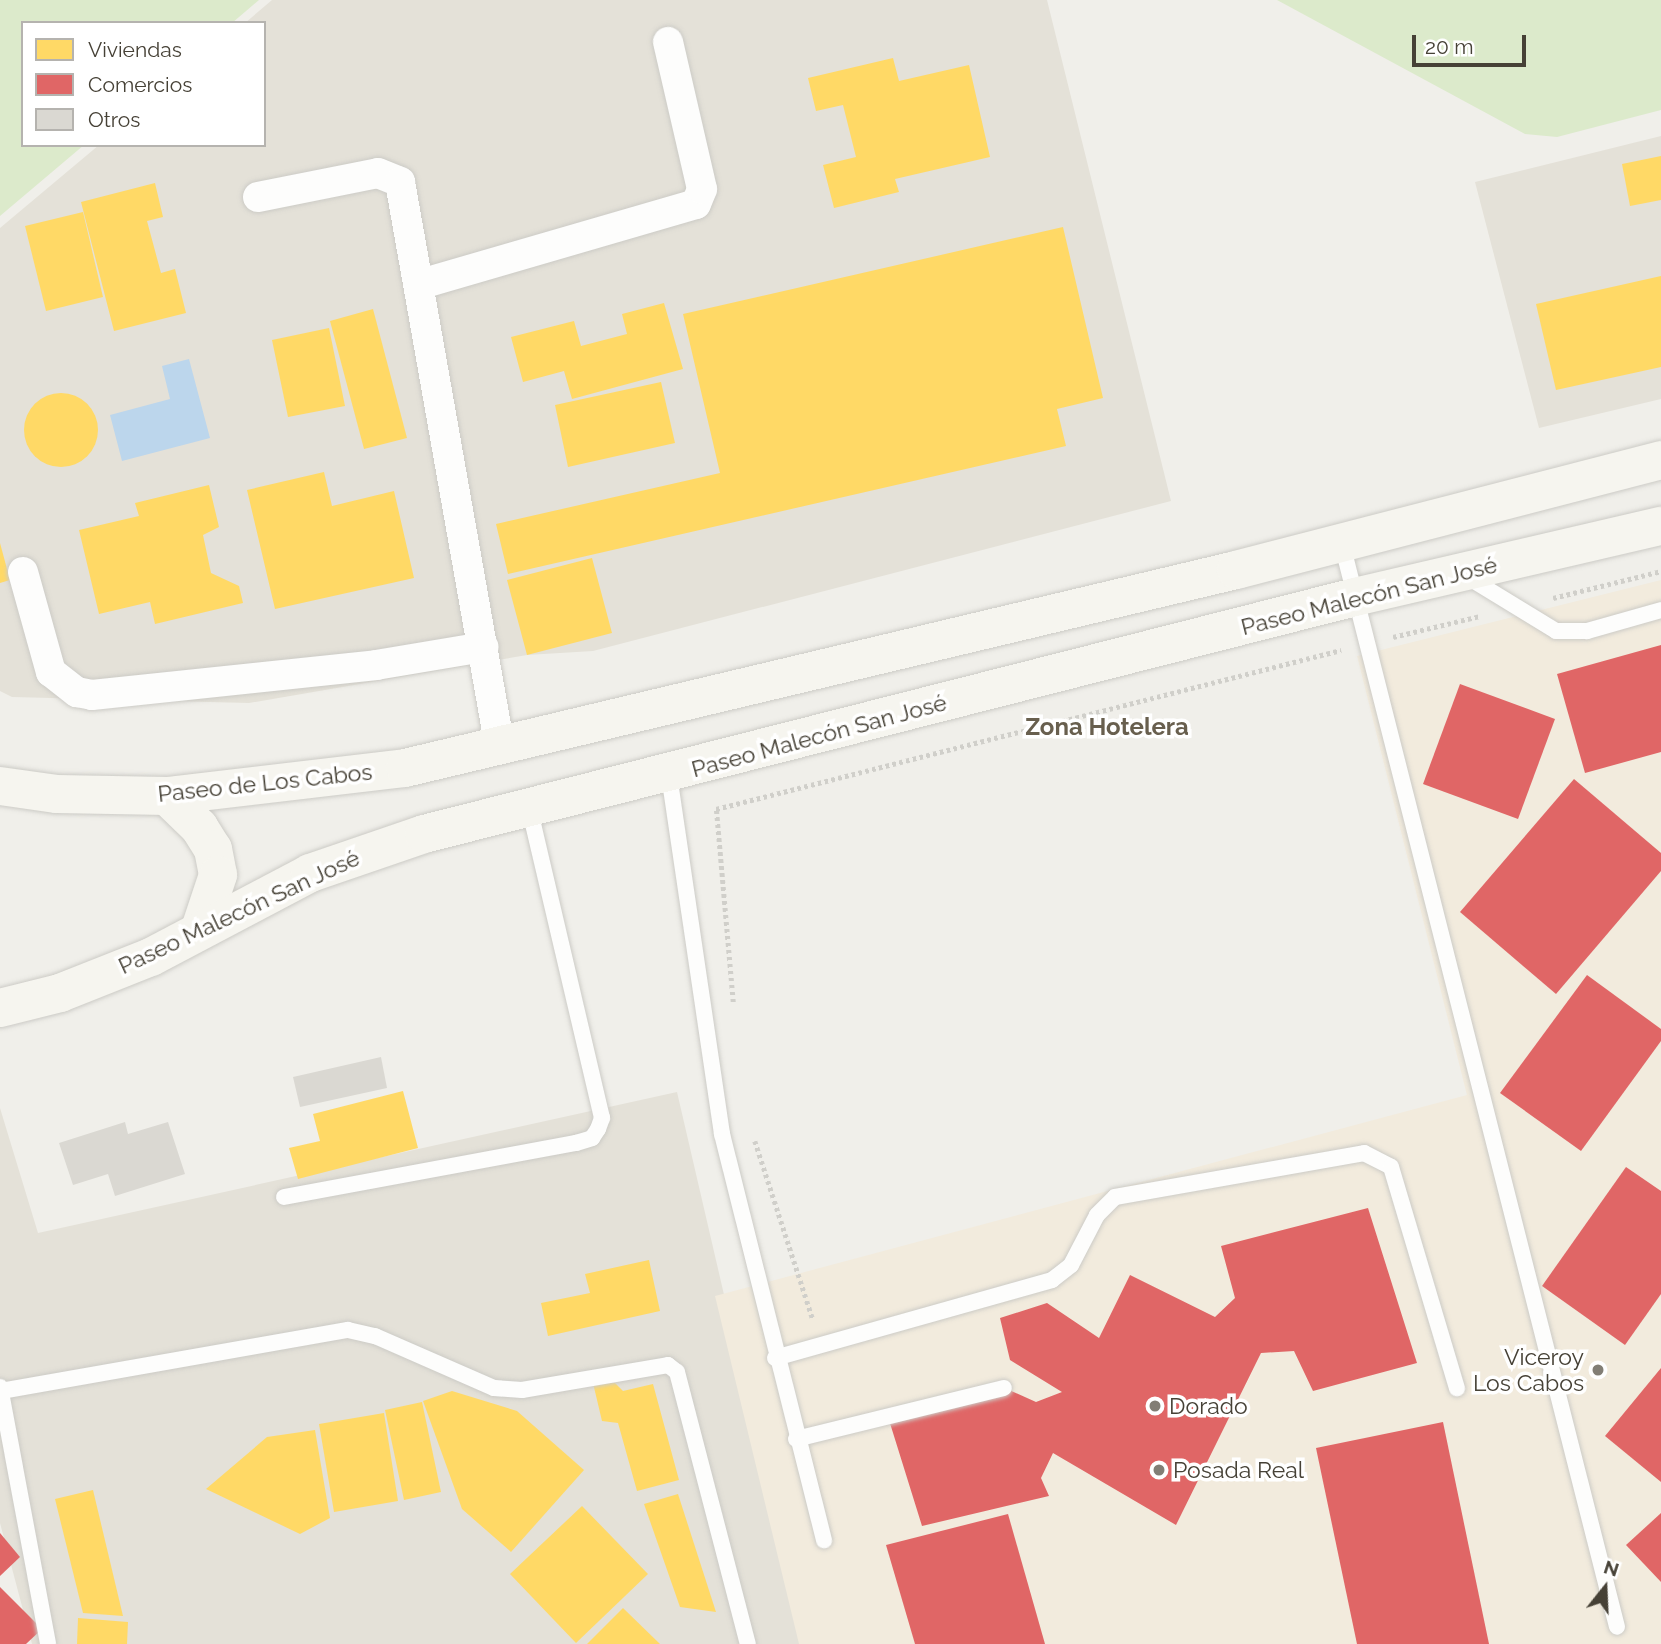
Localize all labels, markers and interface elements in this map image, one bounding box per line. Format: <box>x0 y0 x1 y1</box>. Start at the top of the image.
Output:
legend <box>21 21 266 147</box>
scale bar <box>1416 21 1530 65</box>
text: 20 m <box>1425 34 1473 59</box>
text: Viviendas <box>88 37 182 62</box>
text: Comercios <box>88 72 192 97</box>
text: Otros <box>88 107 140 132</box>
street label: Paseo Malecón San José <box>1238 551 1500 641</box>
street label: Paseo Malecón San José <box>688 689 950 783</box>
district label: Zona Hotelera <box>1025 713 1189 741</box>
street label: Paseo de Los Cabos <box>156 758 374 808</box>
street label: Paseo Malecón San José <box>114 844 364 980</box>
place label: Viceroy Los Cabos <box>1473 1343 1584 1397</box>
marker: Viceroy Los Cabos <box>1590 1362 1606 1378</box>
place label: Dorado <box>1169 1392 1248 1420</box>
marker: Dorado <box>1147 1398 1163 1414</box>
place label: Posada Real <box>1173 1456 1304 1484</box>
marker: Posada Real <box>1151 1462 1167 1478</box>
north arrow <box>1570 1553 1640 1623</box>
text: N <box>1601 1555 1622 1581</box>

